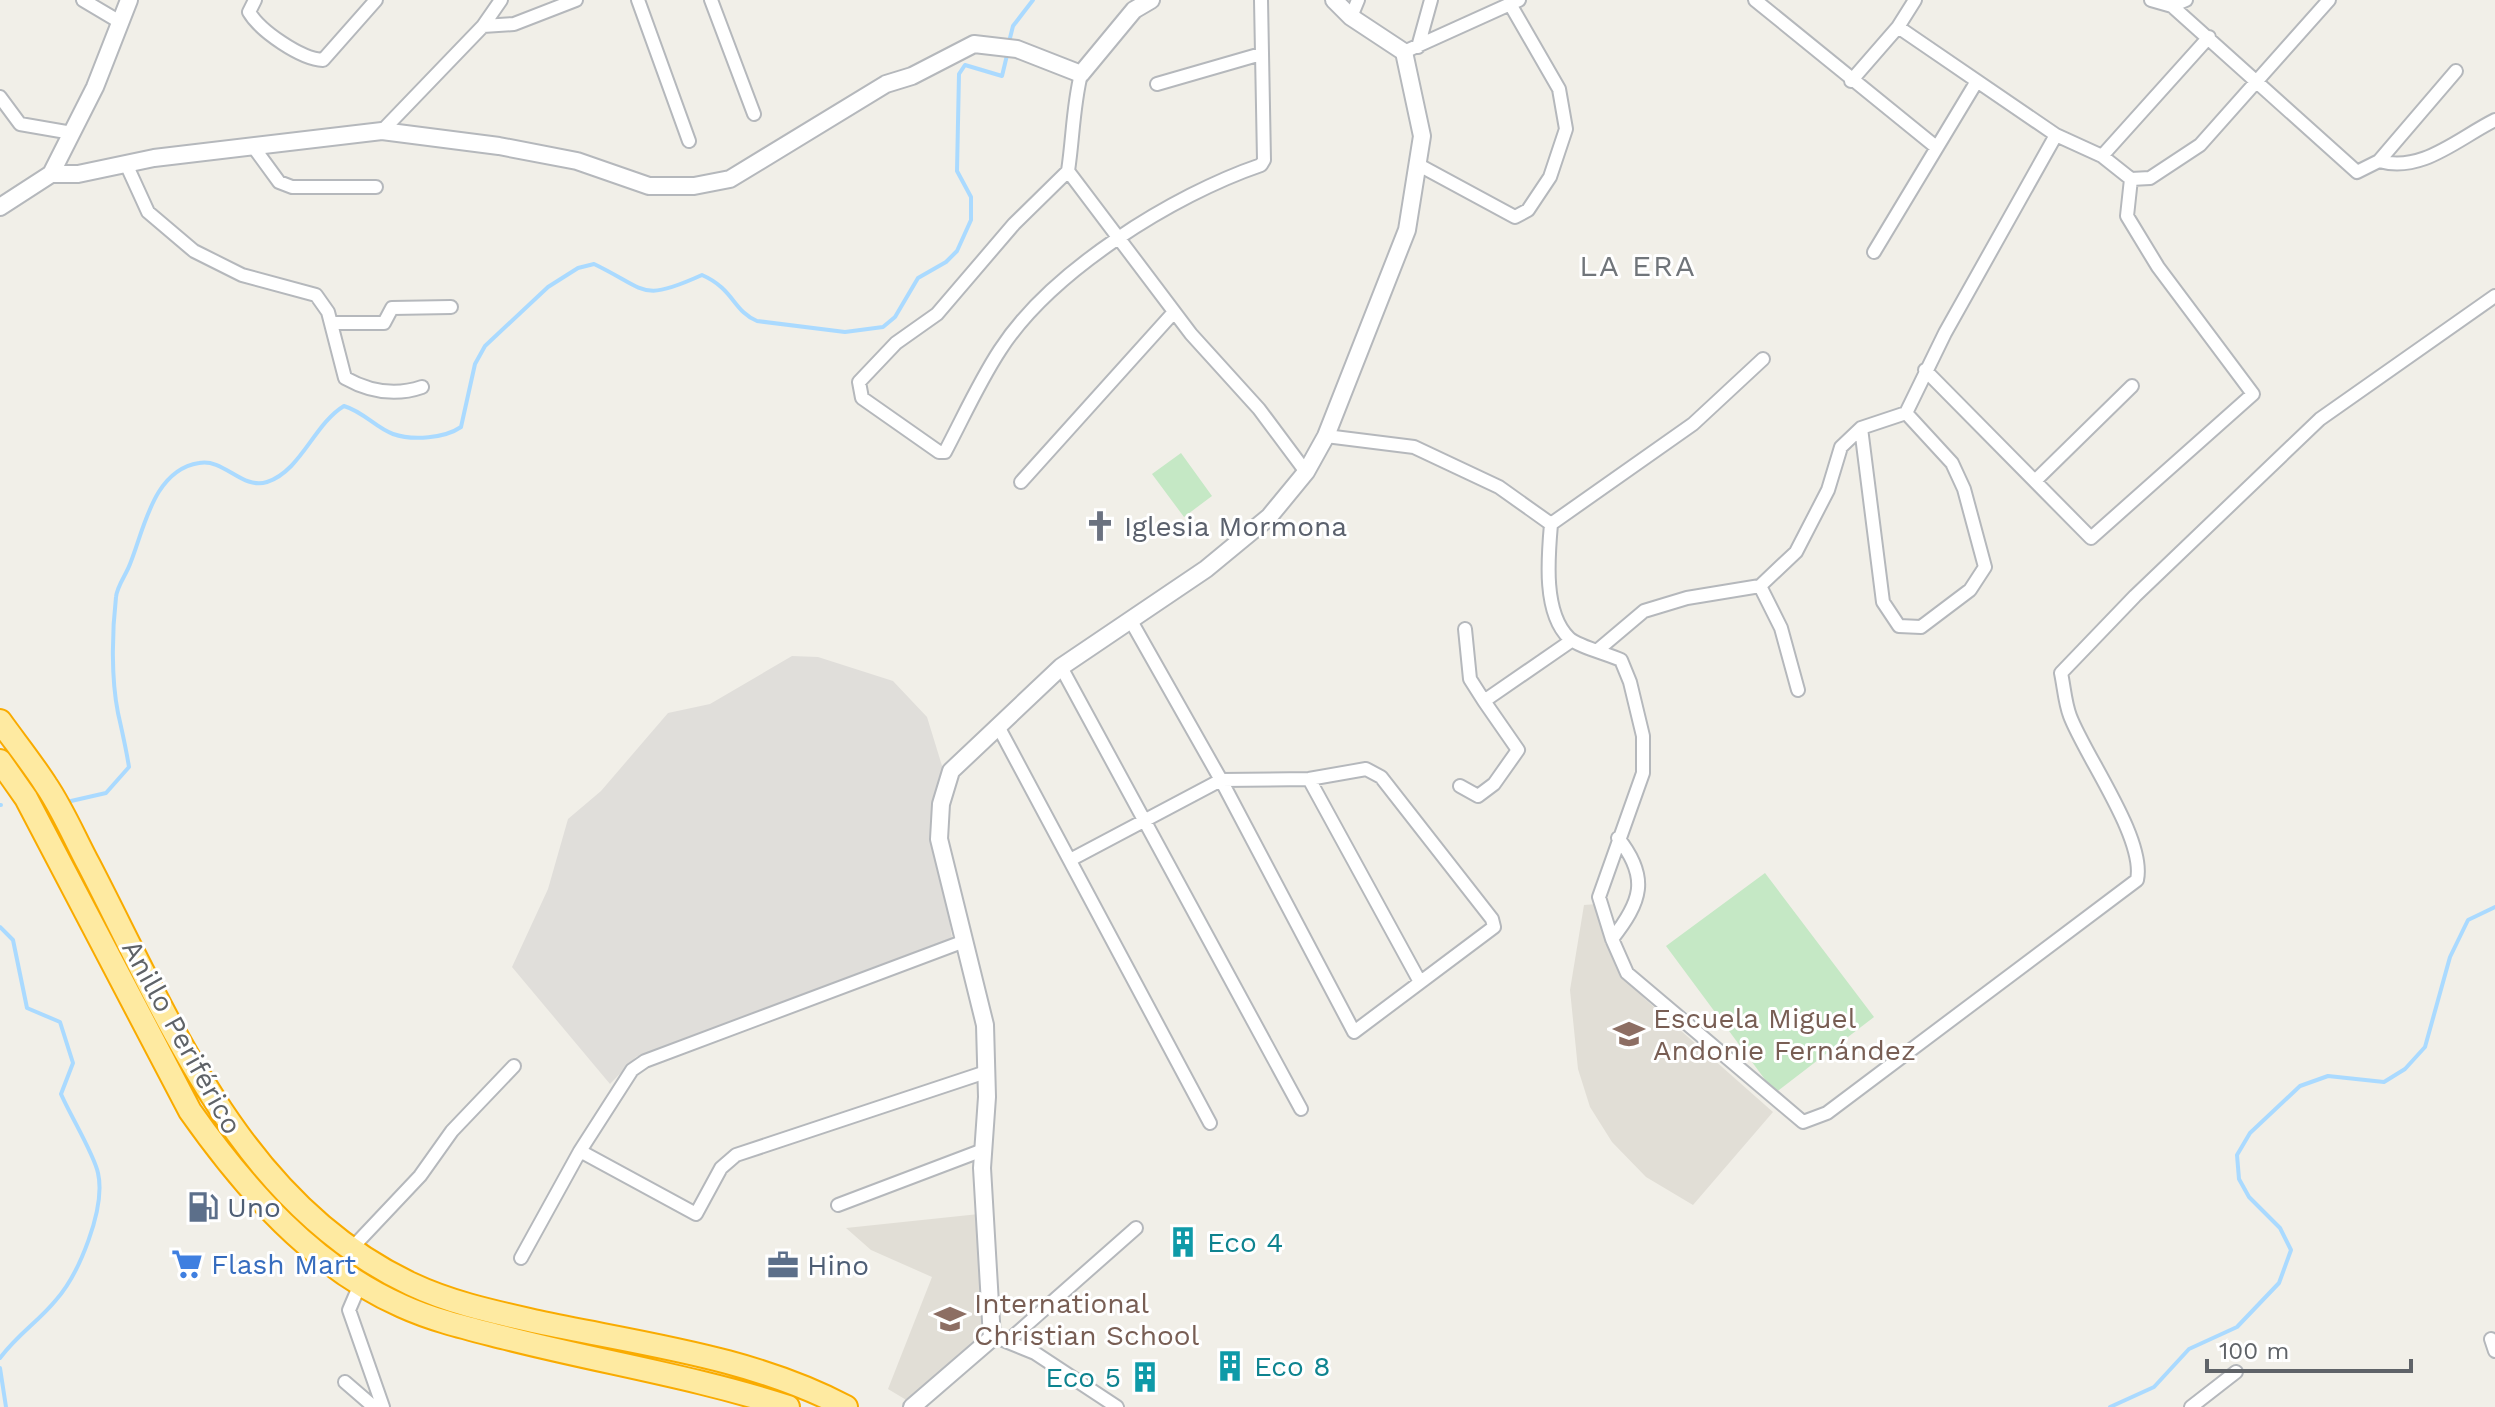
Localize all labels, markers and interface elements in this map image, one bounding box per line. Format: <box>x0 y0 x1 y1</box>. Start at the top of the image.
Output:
district label: LA ERA <box>1579 248 1697 283</box>
church icon: Iglesia Mormona <box>1083 509 1117 543</box>
place label: Iglesia Mormona <box>1124 510 1347 543</box>
street label: Anillo Periférico <box>115 934 249 1140</box>
place label: Escuela Miguel Andonie Fernández <box>1653 1002 1916 1067</box>
school or university icon: Escuela Miguel Andonie Fernández <box>1612 1017 1646 1051</box>
fuel station icon: Uno <box>186 1190 220 1224</box>
place label: Uno <box>227 1191 281 1224</box>
building icon: Eco 4 <box>1166 1225 1200 1259</box>
place label: Eco 4 <box>1207 1226 1283 1259</box>
supermarket icon: Flash Mart <box>170 1247 204 1281</box>
place label: Flash Mart <box>211 1248 356 1281</box>
office icon: Hino <box>766 1248 800 1282</box>
place label: Hino <box>807 1249 869 1282</box>
place label: International Christian School <box>974 1287 1200 1352</box>
school or university icon: International Christian School <box>933 1302 967 1336</box>
scale bar <box>2207 1323 2411 1373</box>
text: 100 m <box>2219 1337 2289 1365</box>
building icon: Eco 8 <box>1213 1349 1247 1383</box>
place label: Eco 8 <box>1254 1350 1331 1383</box>
building icon: Eco 5 <box>1128 1360 1162 1394</box>
place label: Eco 5 <box>1045 1361 1121 1394</box>

